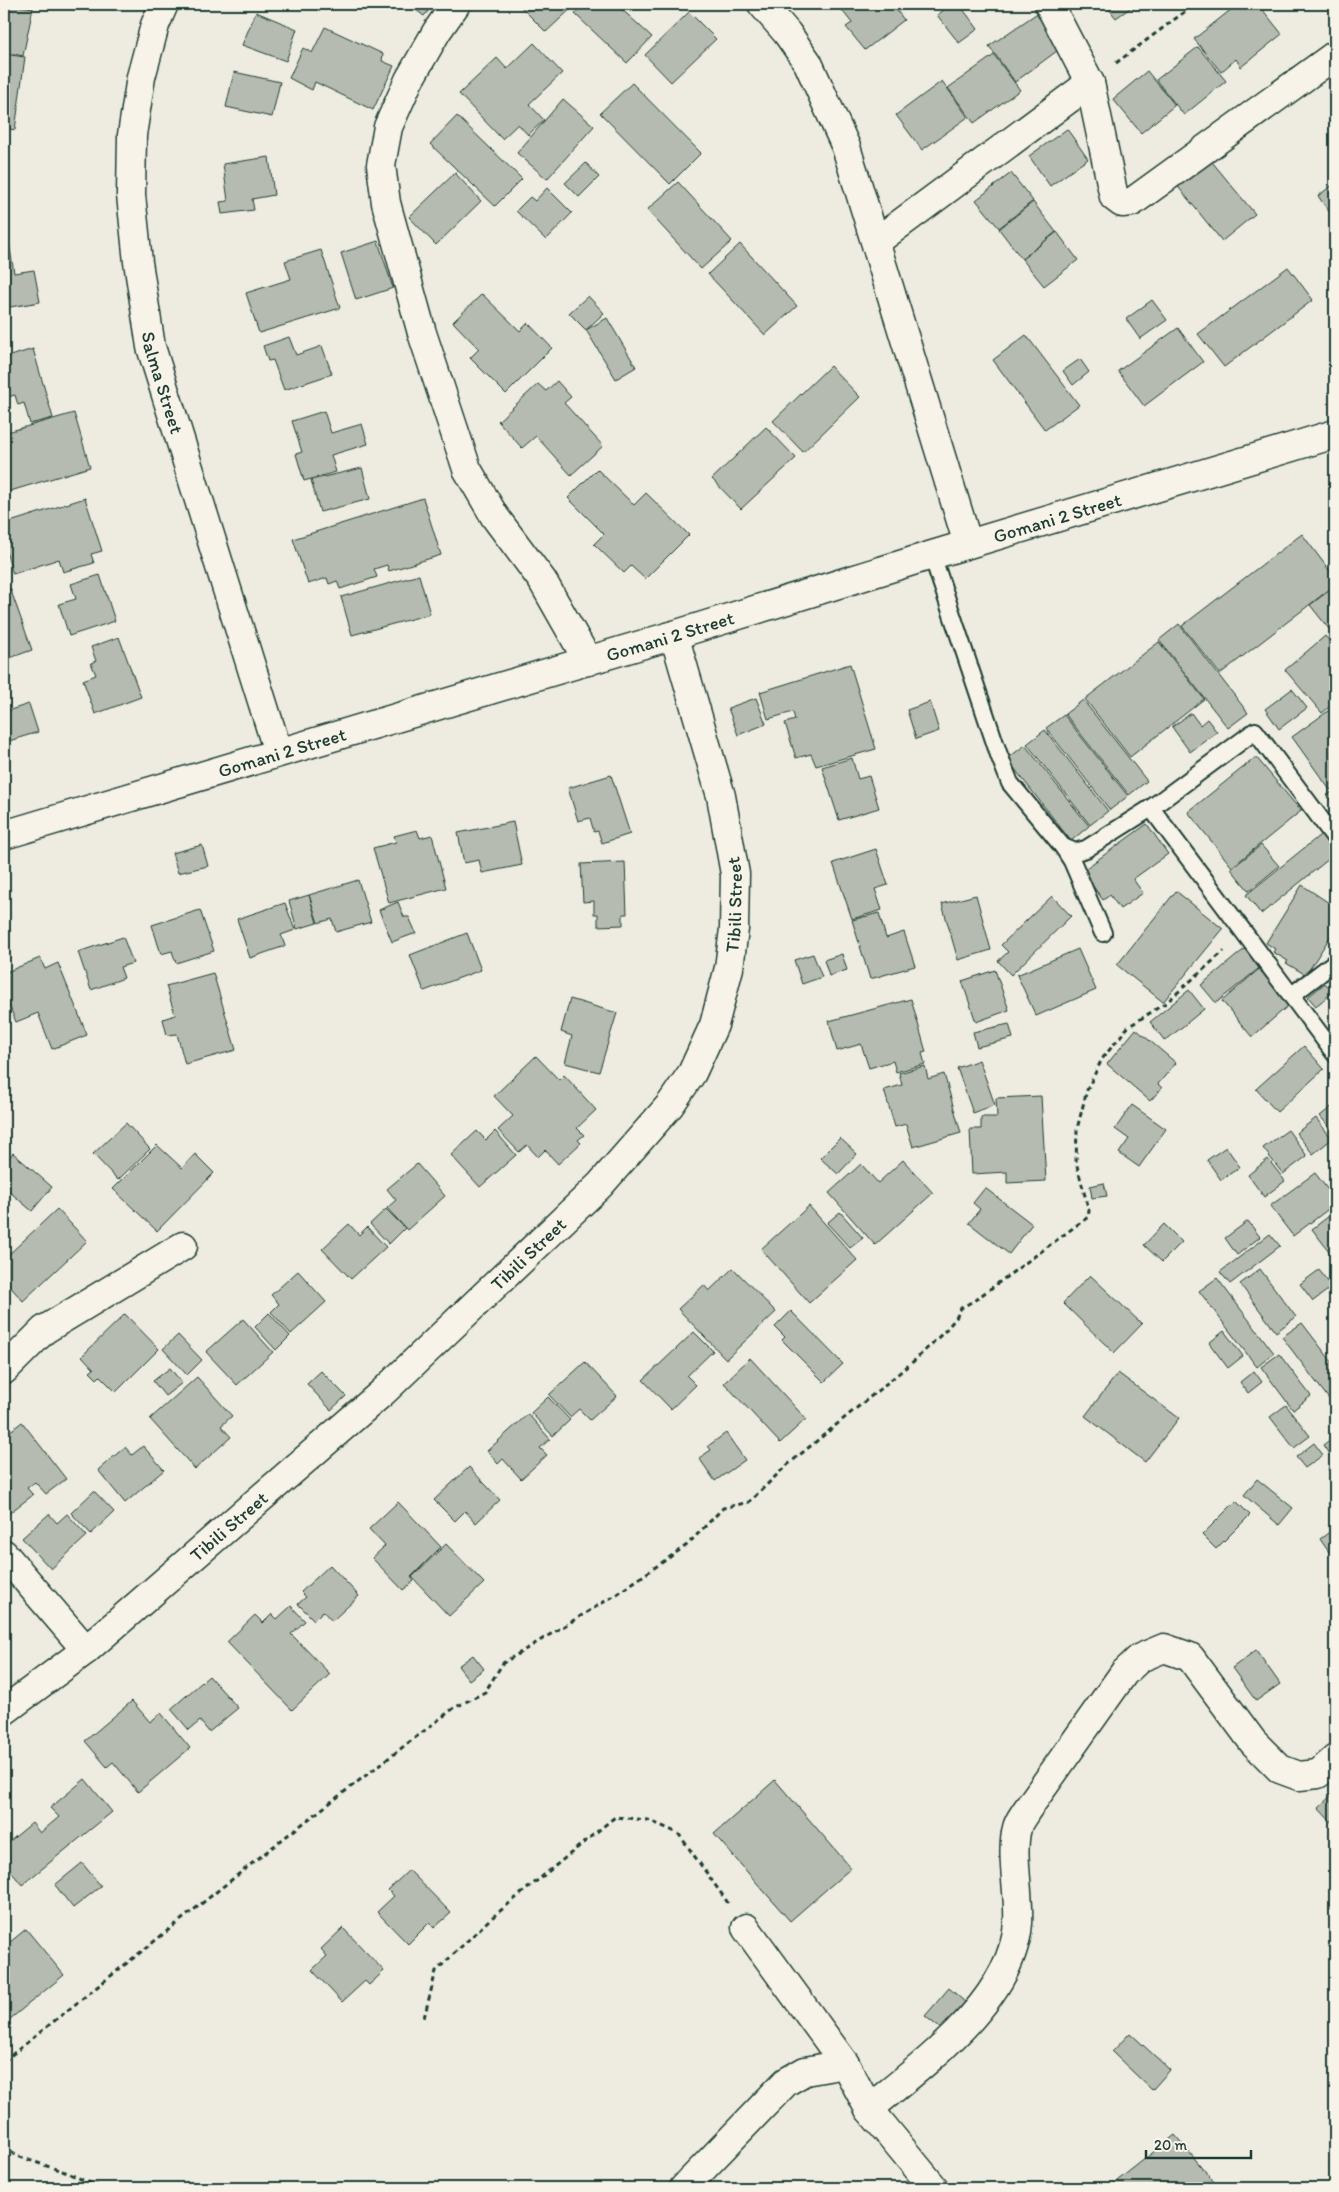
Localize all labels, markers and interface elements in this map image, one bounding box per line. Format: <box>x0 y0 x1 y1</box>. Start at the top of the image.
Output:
street label: Salma Street <box>137 330 189 436</box>
street label: Gomani 2 Street <box>990 487 1124 547</box>
street label: Gomani 2 Street <box>603 606 737 666</box>
street label: Gomani 2 Street <box>215 722 349 782</box>
street label: Tibili Street <box>720 855 747 954</box>
street label: Tibili Street <box>486 1212 570 1295</box>
street label: Tibili Street <box>185 1486 272 1566</box>
scale bar <box>1146 2127 1252 2159</box>
text: 20 m <box>1154 2136 1188 2154</box>

